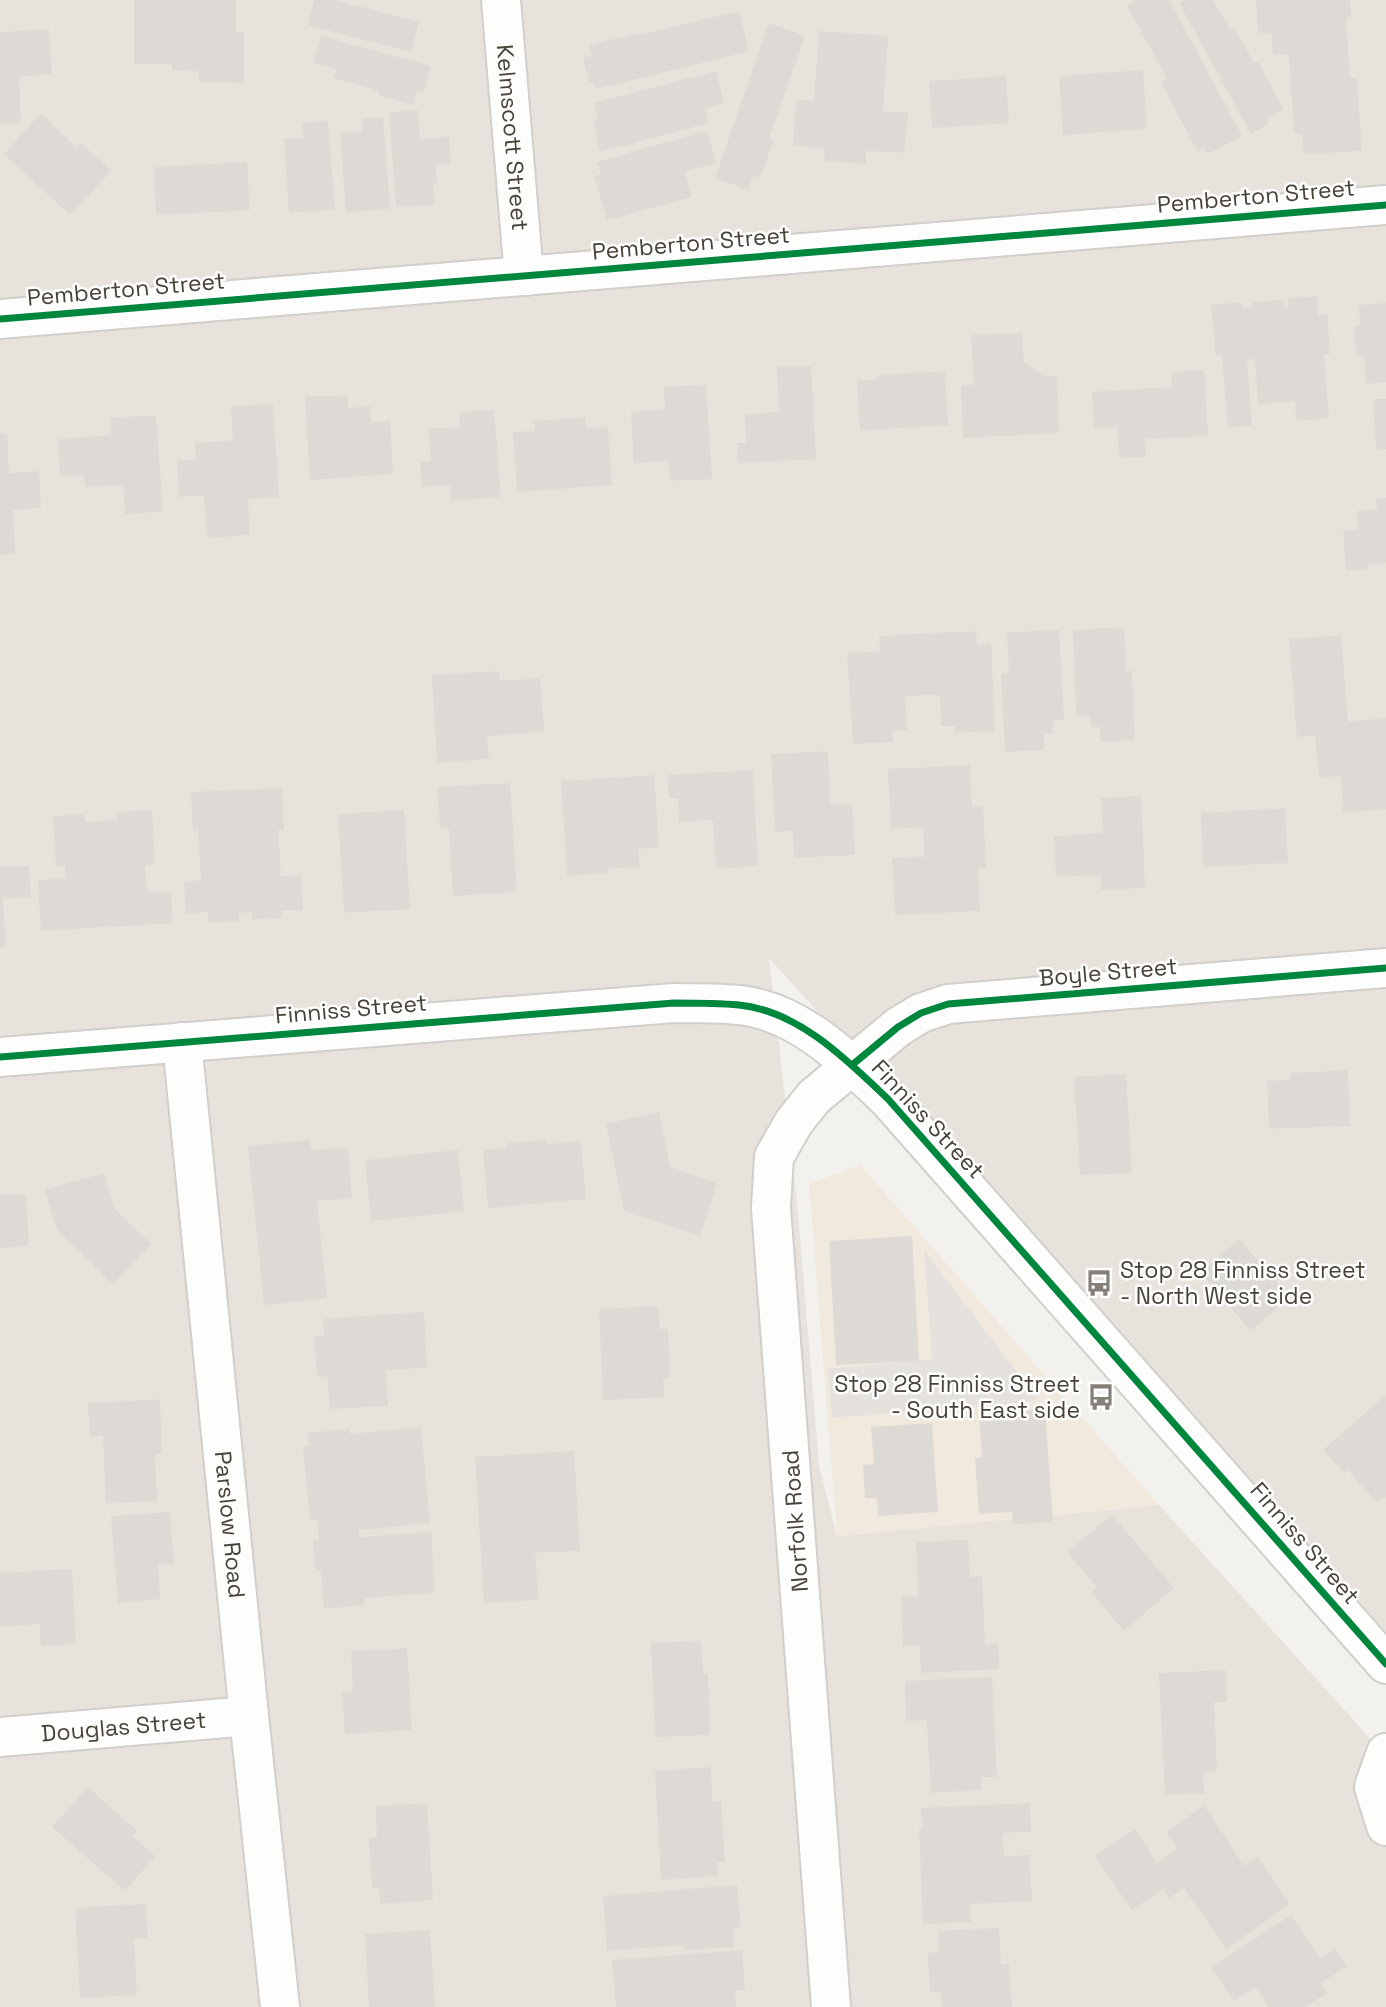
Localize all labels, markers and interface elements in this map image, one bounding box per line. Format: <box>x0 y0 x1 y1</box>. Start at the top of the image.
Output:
street label: Kelmscott Street <box>490 43 535 232</box>
street label: Pemberton Street <box>1156 172 1356 220</box>
street label: Pemberton Street <box>591 219 791 267</box>
street label: Pemberton Street <box>26 265 226 313</box>
street label: Boyle Street <box>1037 951 1179 993</box>
street label: Finniss Street <box>274 987 428 1031</box>
street label: Finniss Street <box>865 1053 991 1185</box>
place label: Stop 28 Finniss Street - North West side <box>1120 1255 1366 1311</box>
bus stop icon: Stop 28 Finniss Street - North West side <box>1084 1268 1114 1298</box>
place label: Stop 28 Finniss Street - South East side <box>834 1369 1080 1425</box>
bus stop icon: Stop 28 Finniss Street - South East side <box>1086 1382 1116 1412</box>
street label: Norfolk Road <box>775 1449 815 1593</box>
street label: Parslow Road <box>208 1450 252 1600</box>
street label: Finniss Street <box>1244 1476 1366 1610</box>
street label: Douglas Street <box>40 1705 207 1748</box>

